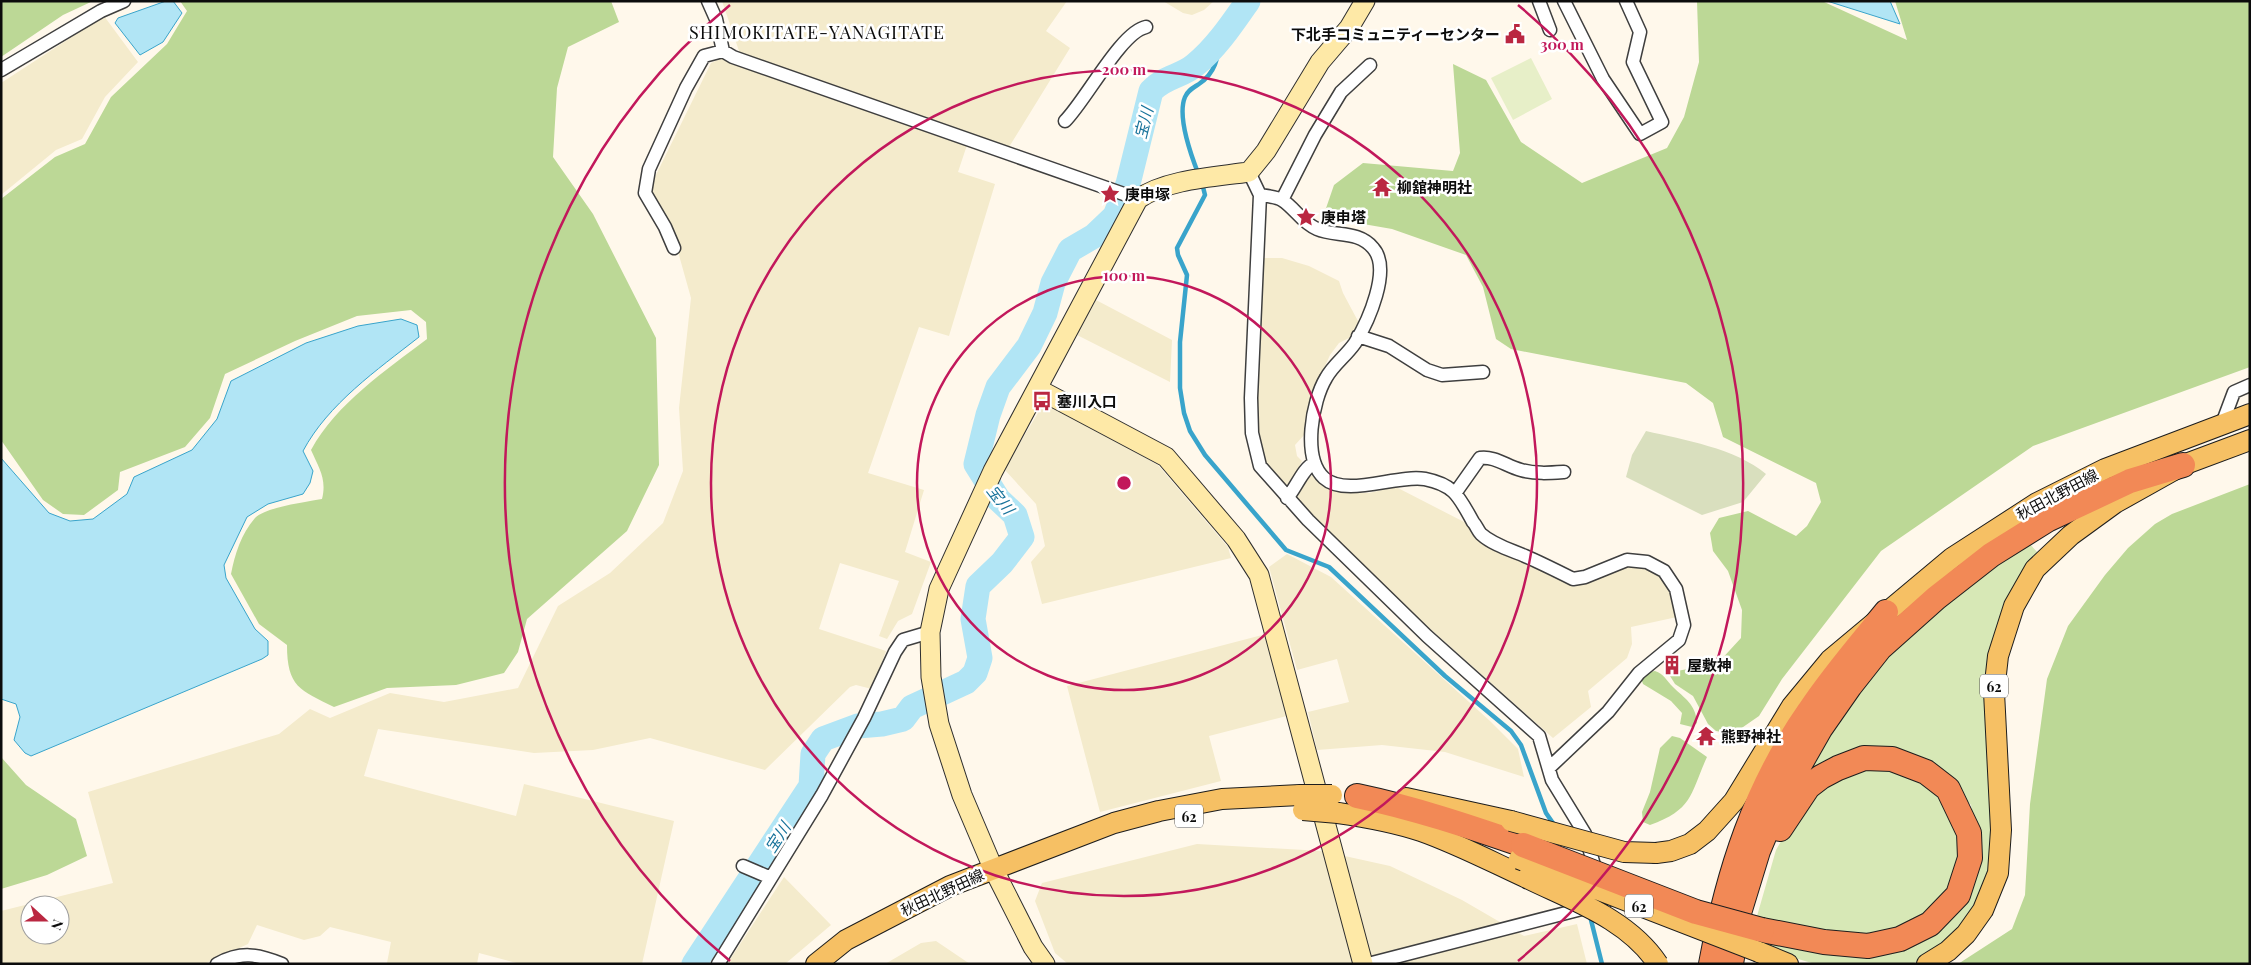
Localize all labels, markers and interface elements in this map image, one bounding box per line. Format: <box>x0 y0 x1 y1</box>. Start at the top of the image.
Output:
district label: SHIMOKITATE-YANAGITATE <box>689 20 945 44</box>
public building icon: 下北手コミュニティーセンター <box>1504 23 1526 45</box>
place label: 下北手コミュニティーセンター <box>1291 24 1500 44</box>
text: 300 m <box>1540 34 1584 54</box>
text: 200 m <box>1102 59 1147 79</box>
water label: 宝川 <box>1129 103 1158 141</box>
temple icon: 柳舘神明社 <box>1371 176 1393 198</box>
place label: 柳舘神明社 <box>1397 177 1472 197</box>
place icon: 庚申塚 <box>1099 183 1121 205</box>
place label: 庚申塚 <box>1125 184 1170 204</box>
place icon: 庚申塔 <box>1295 206 1317 228</box>
place label: 庚申塔 <box>1321 207 1366 227</box>
text: 100 m <box>1103 265 1146 285</box>
bus stop icon: 塞川入口 <box>1031 390 1053 412</box>
place label: 塞川入口 <box>1057 391 1117 411</box>
street label: 秋田北野田線 <box>2013 464 2101 524</box>
centre of rings <box>1115 474 1133 492</box>
water label: 宝川 <box>983 480 1020 520</box>
building icon: 屋敷神 <box>1661 654 1683 676</box>
place label: 屋敷神 <box>1687 655 1732 675</box>
road number: 62 <box>1980 674 2008 698</box>
temple icon: 熊野神社 <box>1695 725 1717 747</box>
place label: 熊野神社 <box>1721 726 1781 746</box>
road number: 62 <box>1175 804 1203 828</box>
water label: 宝川 <box>759 816 796 856</box>
street label: 秋田北野田線 <box>897 864 987 920</box>
road number: 62 <box>1625 894 1653 918</box>
north arrow <box>20 895 70 945</box>
text: N <box>47 917 68 933</box>

